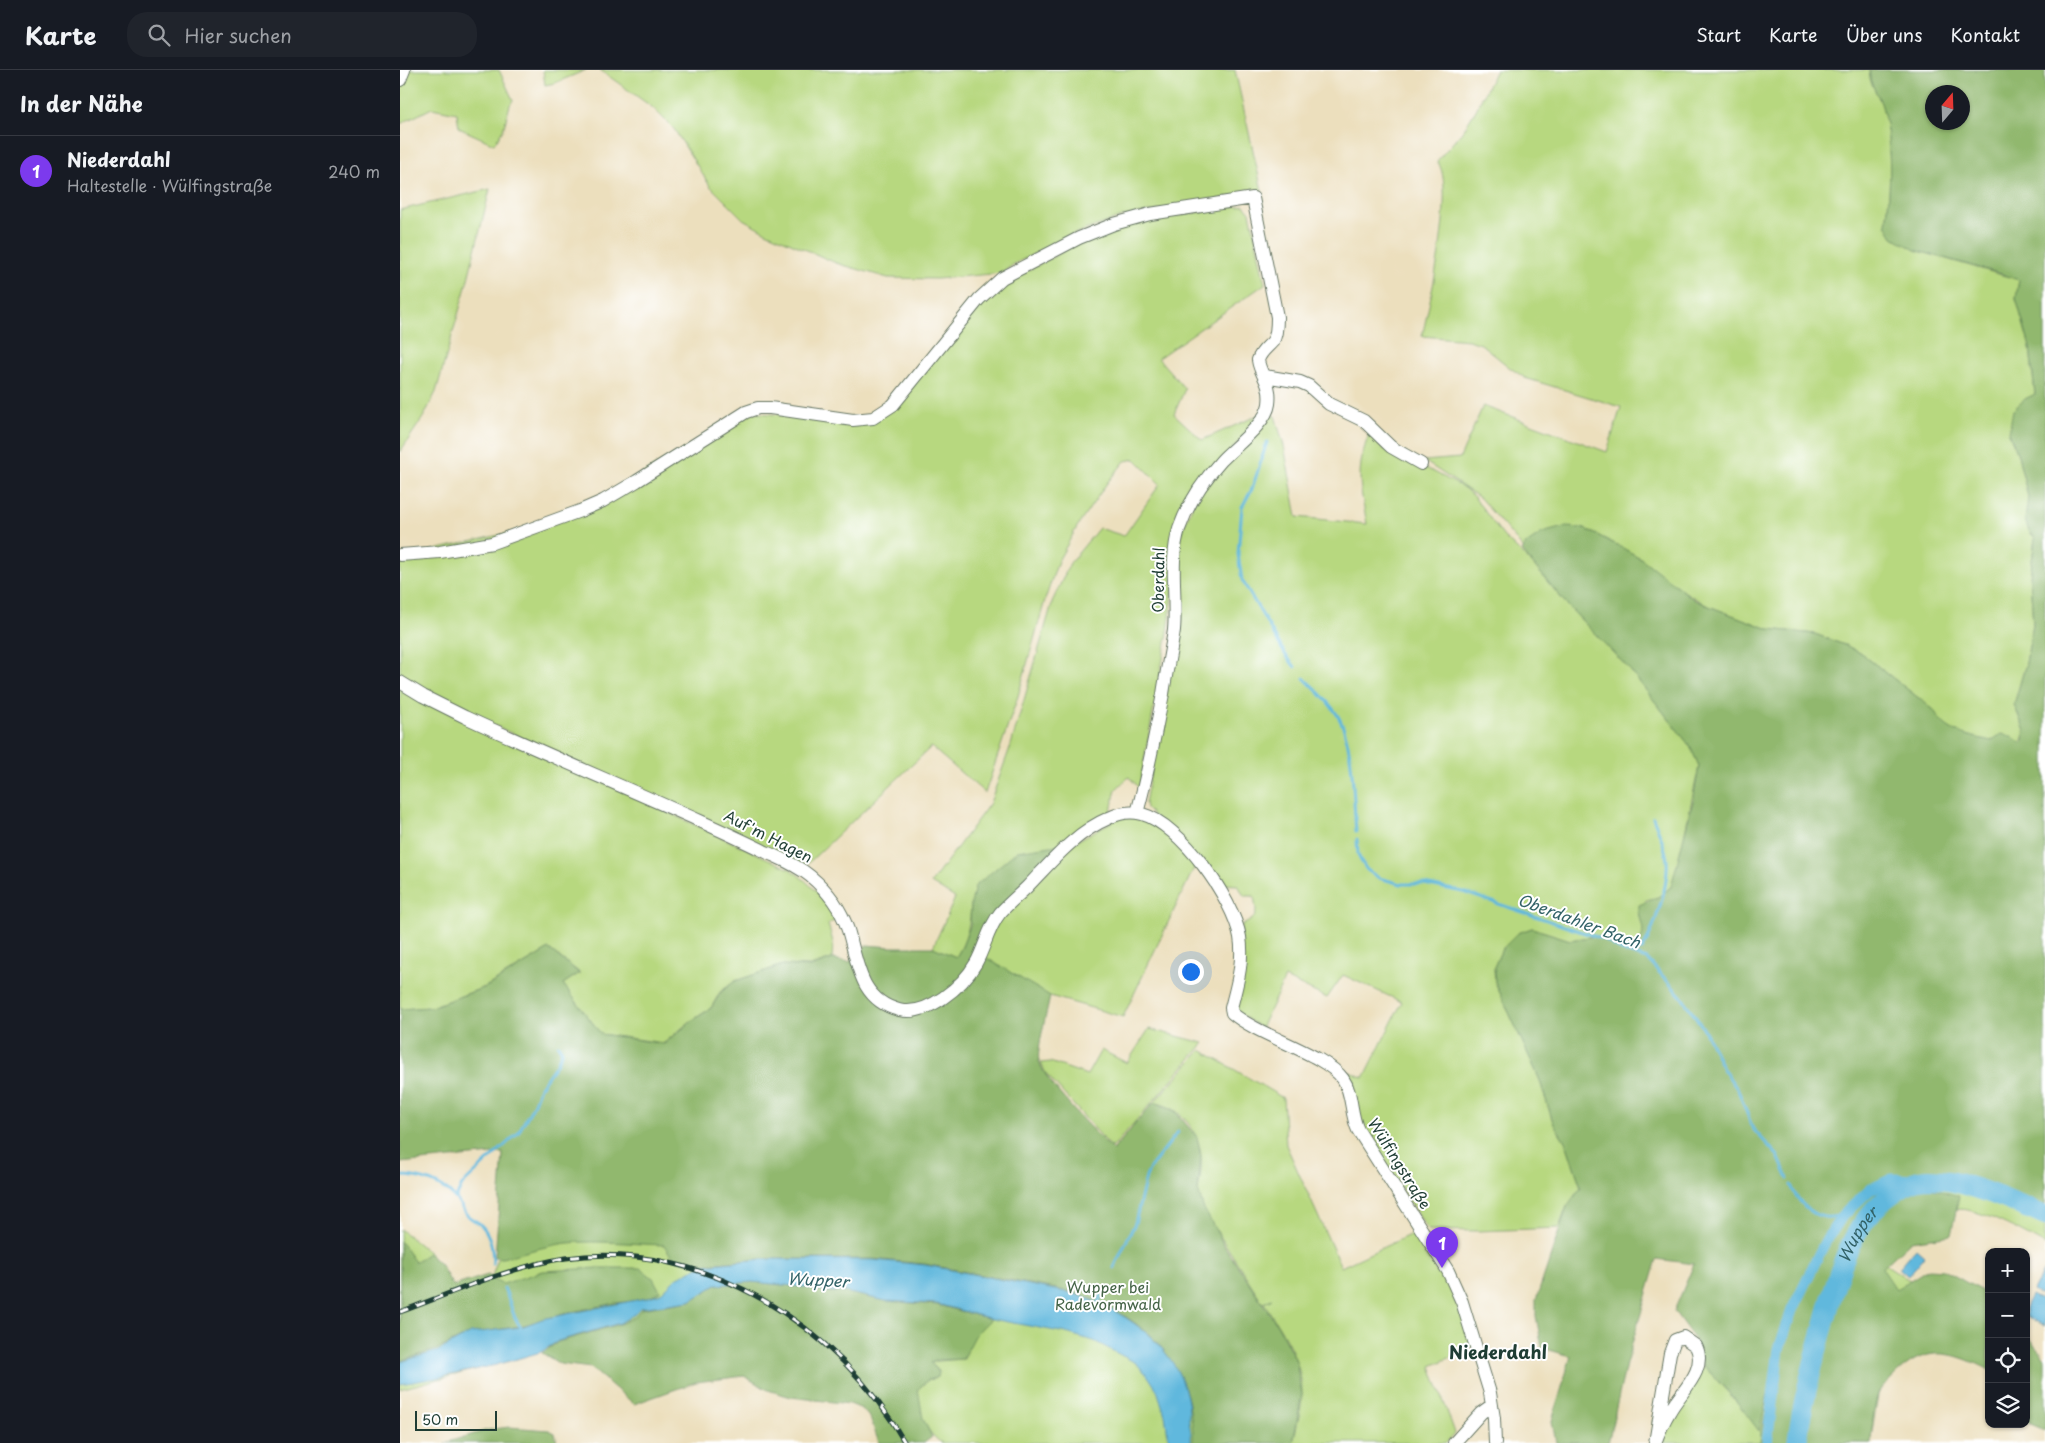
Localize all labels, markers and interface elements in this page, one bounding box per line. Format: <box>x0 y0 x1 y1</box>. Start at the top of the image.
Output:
search box <box>127 12 477 57</box>
text: Karte <box>25 17 97 53</box>
icon: search <box>145 21 173 49</box>
text: Hier suchen <box>185 21 292 49</box>
text: Start <box>1696 21 1741 48</box>
text: Karte <box>1769 21 1818 48</box>
text: Über uns <box>1846 21 1922 48</box>
text: Kontakt <box>1950 21 2020 48</box>
north arrow <box>1925 85 1970 130</box>
text: In der Nähe <box>20 87 142 119</box>
text: Niederdahl <box>67 145 171 173</box>
text: 1 <box>32 159 40 183</box>
text: 240 m <box>328 159 380 183</box>
text: Haltestelle · Wülfingstraße <box>67 173 272 197</box>
street label: Oberdahl <box>1145 547 1170 613</box>
street label: Auf'm Hagen <box>720 804 817 868</box>
water label: Oberdahler Bach <box>1515 887 1645 954</box>
your location <box>1178 959 1204 985</box>
street label: Wülfingstraße <box>1363 1113 1438 1213</box>
water label: Wupper <box>1831 1199 1884 1266</box>
pin: 1 <box>1426 1227 1458 1268</box>
map controls <box>1985 1248 2030 1428</box>
button: + <box>1985 1248 2030 1293</box>
water label: Wupper <box>787 1265 852 1293</box>
park label: Wupper bei Radevormwald <box>1055 1275 1161 1315</box>
button: − <box>1985 1293 2030 1338</box>
district label: Niederdahl <box>1449 1338 1547 1365</box>
button: locate <box>1985 1338 2030 1383</box>
button: layers <box>1985 1383 2030 1428</box>
scale bar <box>415 1408 498 1431</box>
text: 50 m <box>422 1409 458 1430</box>

